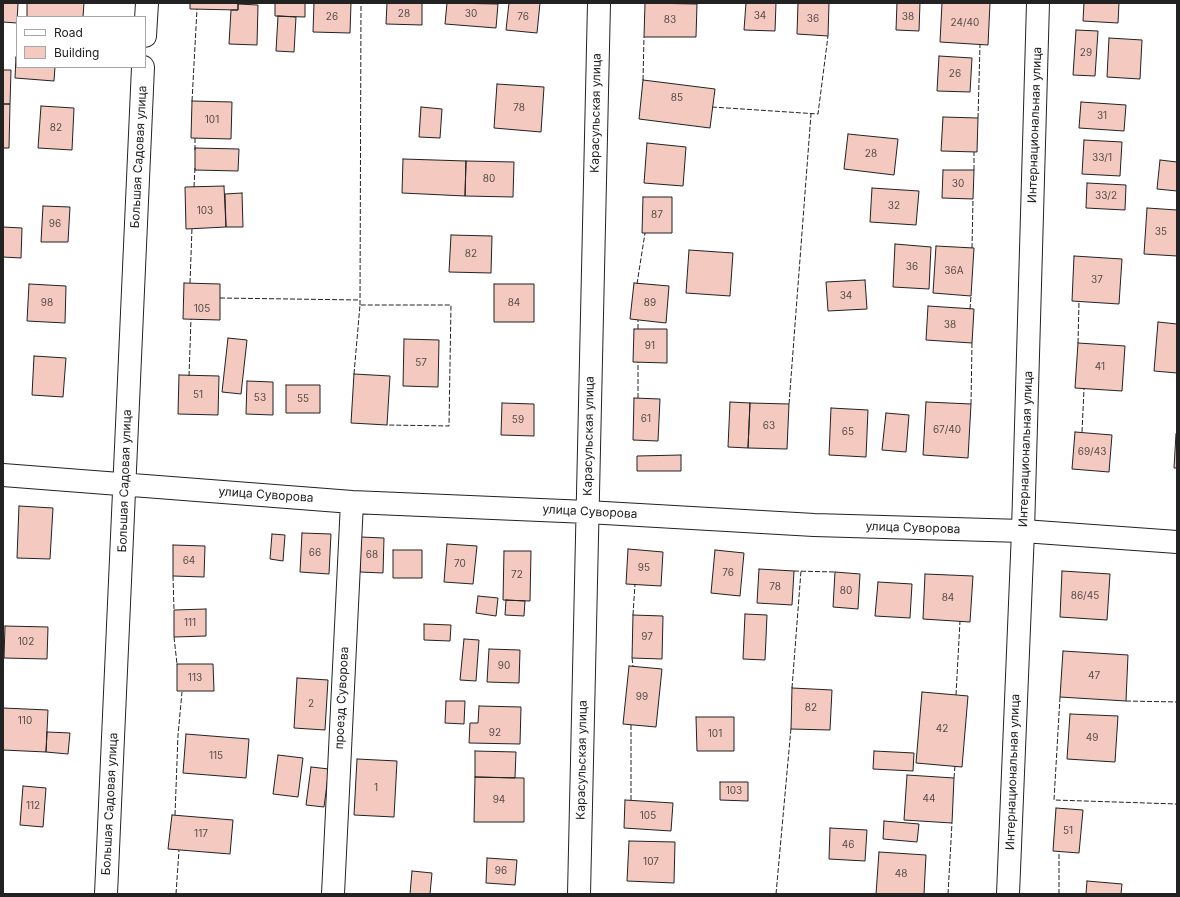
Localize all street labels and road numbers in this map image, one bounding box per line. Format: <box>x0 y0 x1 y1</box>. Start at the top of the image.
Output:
street label: Интернациональная улица <box>1025 47 1045 203</box>
street label: Карасульская улица <box>588 53 604 173</box>
street label: Большая Садовая улица <box>128 85 150 229</box>
street label: Интернациональная улица <box>1016 371 1036 527</box>
street label: Карасульская улица <box>581 376 597 496</box>
street label: Большая Садовая улица <box>115 409 135 553</box>
street label: улица Суворова <box>218 485 314 505</box>
street label: улица Суворова <box>542 502 638 522</box>
street label: улица Суворова <box>865 519 961 537</box>
street label: проезд Суворова <box>332 646 352 750</box>
street label: Интернациональная улица <box>1003 694 1023 850</box>
street label: Карасульская улица <box>574 700 590 820</box>
street label: Большая Садовая улица <box>99 732 121 876</box>

